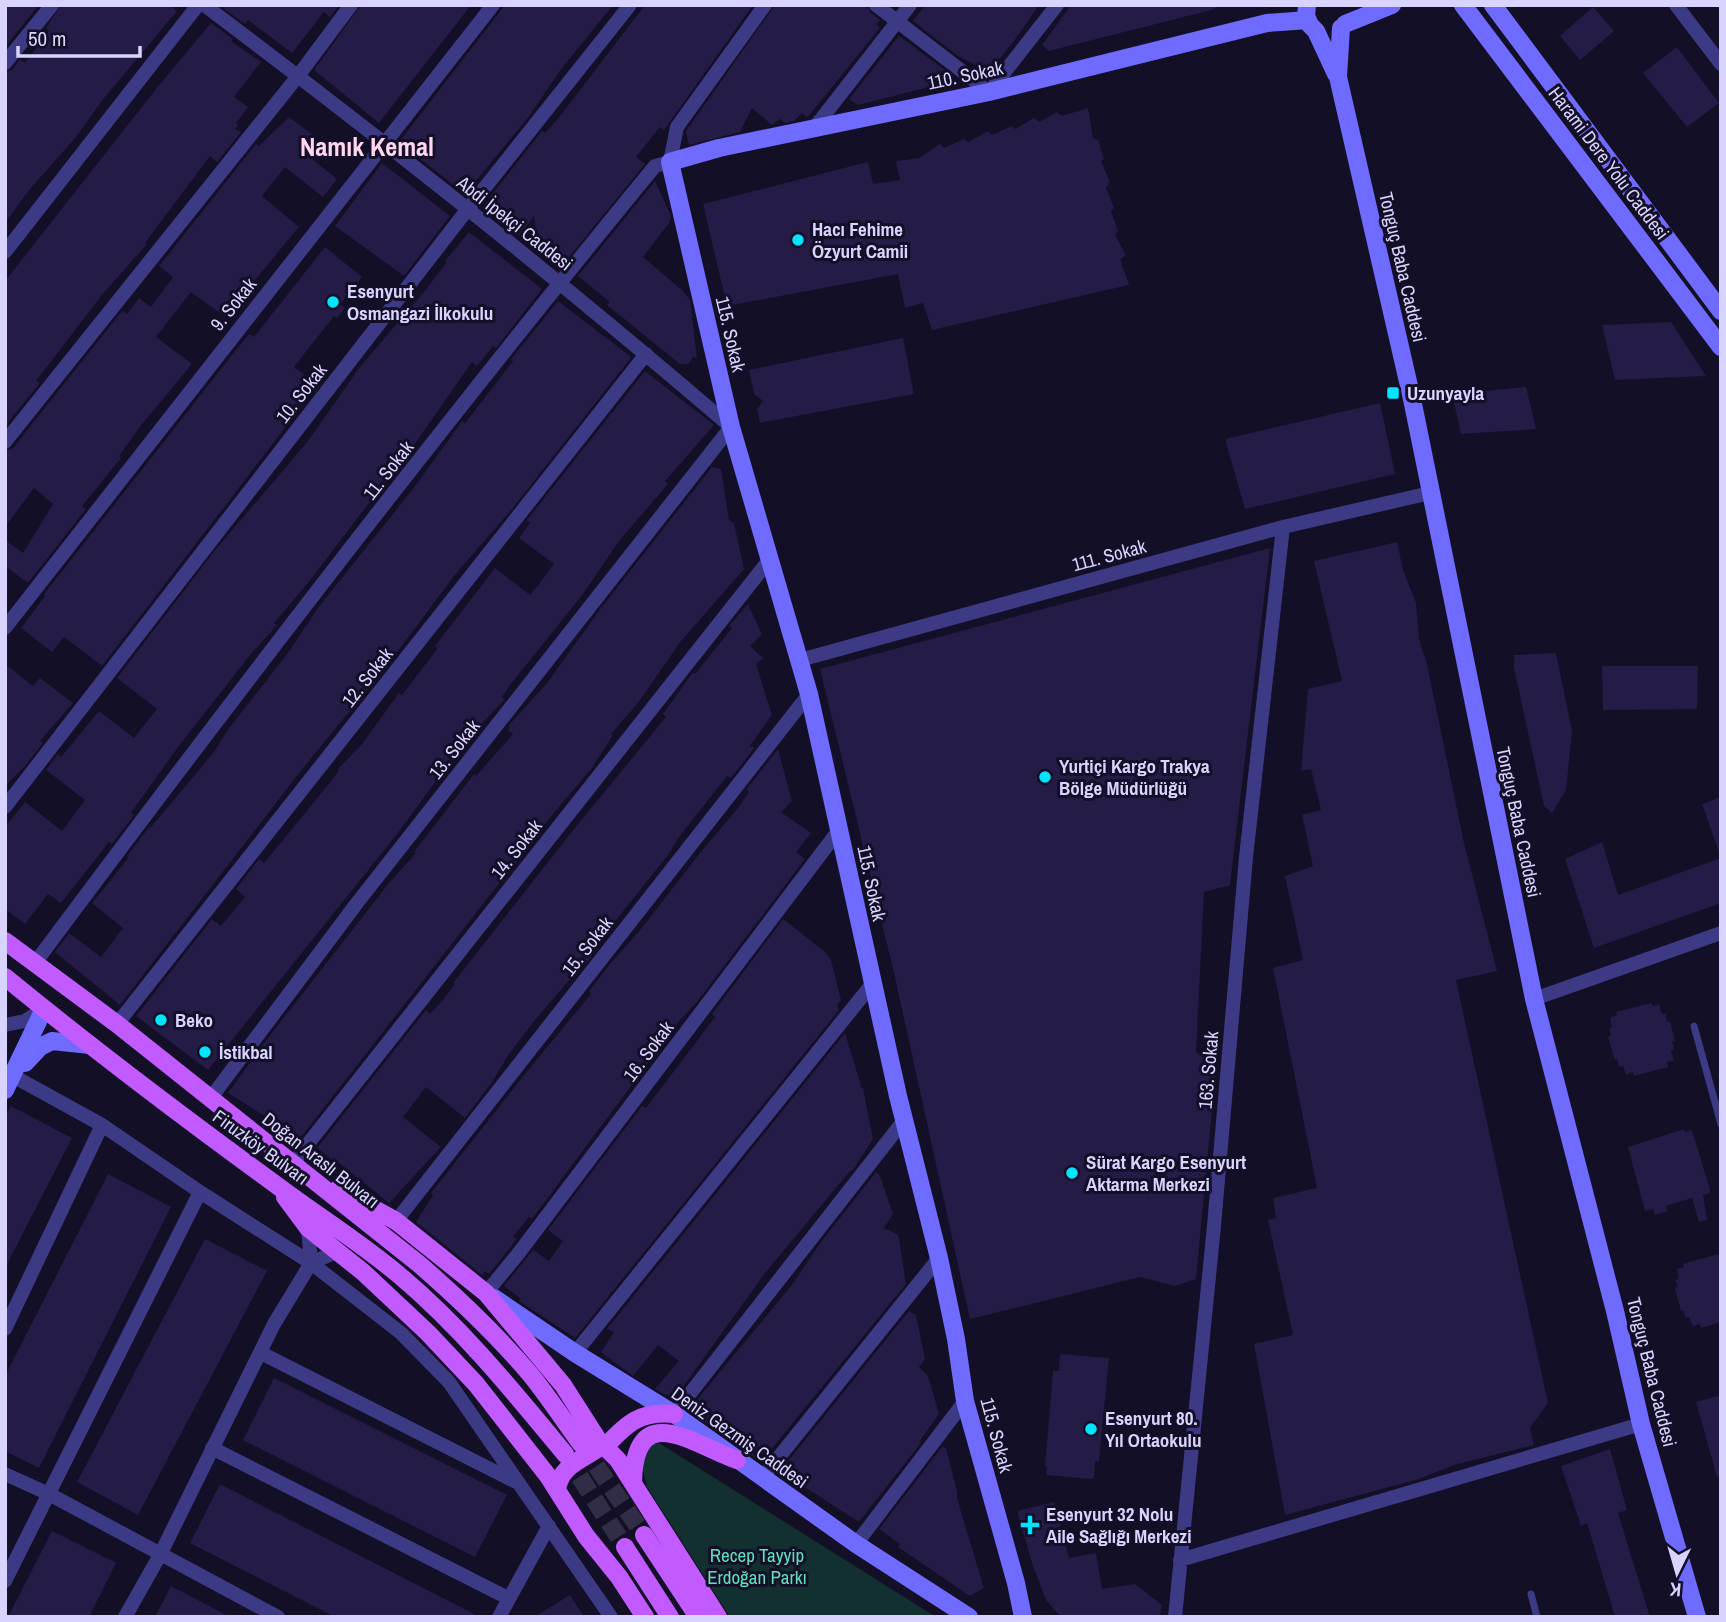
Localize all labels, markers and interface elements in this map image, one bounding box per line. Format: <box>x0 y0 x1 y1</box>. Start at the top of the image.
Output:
scale bar <box>18 14 140 58</box>
text: 50 m <box>28 24 66 53</box>
street label: 110. Sokak <box>925 54 1005 96</box>
street label: Harami Dere Yolu Caddesi <box>1543 81 1675 245</box>
district label: Namık Kemal <box>300 129 434 164</box>
street label: Abdi İpekçi Caddesi <box>451 169 578 276</box>
street label: Tonguç Baba Caddesi <box>1373 189 1433 345</box>
place label: Hacı Fehime Özyurt Camii <box>812 216 908 264</box>
marker: Hacı Fehime Özyurt Camii <box>790 232 806 248</box>
street label: 9. Sokak <box>204 272 262 336</box>
place label: Esenyurt Osmangazi İlkokulu <box>347 278 493 326</box>
marker: Esenyurt Osmangazi İlkokulu <box>325 294 341 310</box>
street label: 115. Sokak <box>710 294 752 375</box>
street label: 10. Sokak <box>269 358 333 428</box>
place label: Uzunyayla <box>1407 380 1484 406</box>
marker: Uzunyayla <box>1385 385 1401 401</box>
street label: 11. Sokak <box>357 435 419 505</box>
street label: 111. Sokak <box>1069 533 1149 577</box>
street label: 12. Sokak <box>335 642 399 712</box>
street label: 13. Sokak <box>422 714 486 784</box>
street label: Tonguç Baba Caddesi <box>1490 744 1548 900</box>
place label: Yurtiçi Kargo Trakya Bölge Müdürlüğü <box>1059 753 1210 801</box>
marker: Yurtiçi Kargo Trakya Bölge Müdürlüğü <box>1037 769 1053 785</box>
street label: 14. Sokak <box>484 814 548 884</box>
street label: 115. Sokak <box>851 843 893 923</box>
street label: 15. Sokak <box>555 911 619 981</box>
place label: Beko <box>175 1007 213 1033</box>
marker: Beko <box>153 1012 169 1028</box>
street label: 16. Sokak <box>617 1015 679 1086</box>
street label: 163. Sokak <box>1192 1030 1224 1110</box>
place label: İstikbal <box>219 1039 273 1065</box>
marker: İstikbal <box>197 1044 213 1060</box>
street label: Firuzköy Bulvarı <box>208 1103 314 1191</box>
street label: Doğan Araslı Bulvarı <box>257 1106 385 1214</box>
place label: Sürat Kargo Esenyurt Aktarma Merkezi <box>1086 1149 1246 1197</box>
marker: Sürat Kargo Esenyurt Aktarma Merkezi <box>1064 1165 1080 1181</box>
street label: Tonguç Baba Caddesi <box>1621 1294 1683 1450</box>
street label: Deniz Gezmiş Caddesi <box>667 1380 813 1494</box>
street label: 115. Sokak <box>975 1395 1020 1476</box>
place label: Esenyurt 80. Yıl Ortaokulu <box>1105 1405 1201 1453</box>
marker: Esenyurt 80. Yıl Ortaokulu <box>1083 1421 1099 1437</box>
place label: Esenyurt 32 Nolu Aile Sağlığı Merkezi <box>1046 1501 1191 1549</box>
marker: Esenyurt 32 Nolu Aile Sağlığı Merkezi <box>1020 1515 1040 1535</box>
north arrow <box>1642 1538 1712 1608</box>
park label: Recep Tayyip Erdoğan Parkı <box>707 1542 807 1590</box>
text: K <box>1668 1576 1682 1603</box>

